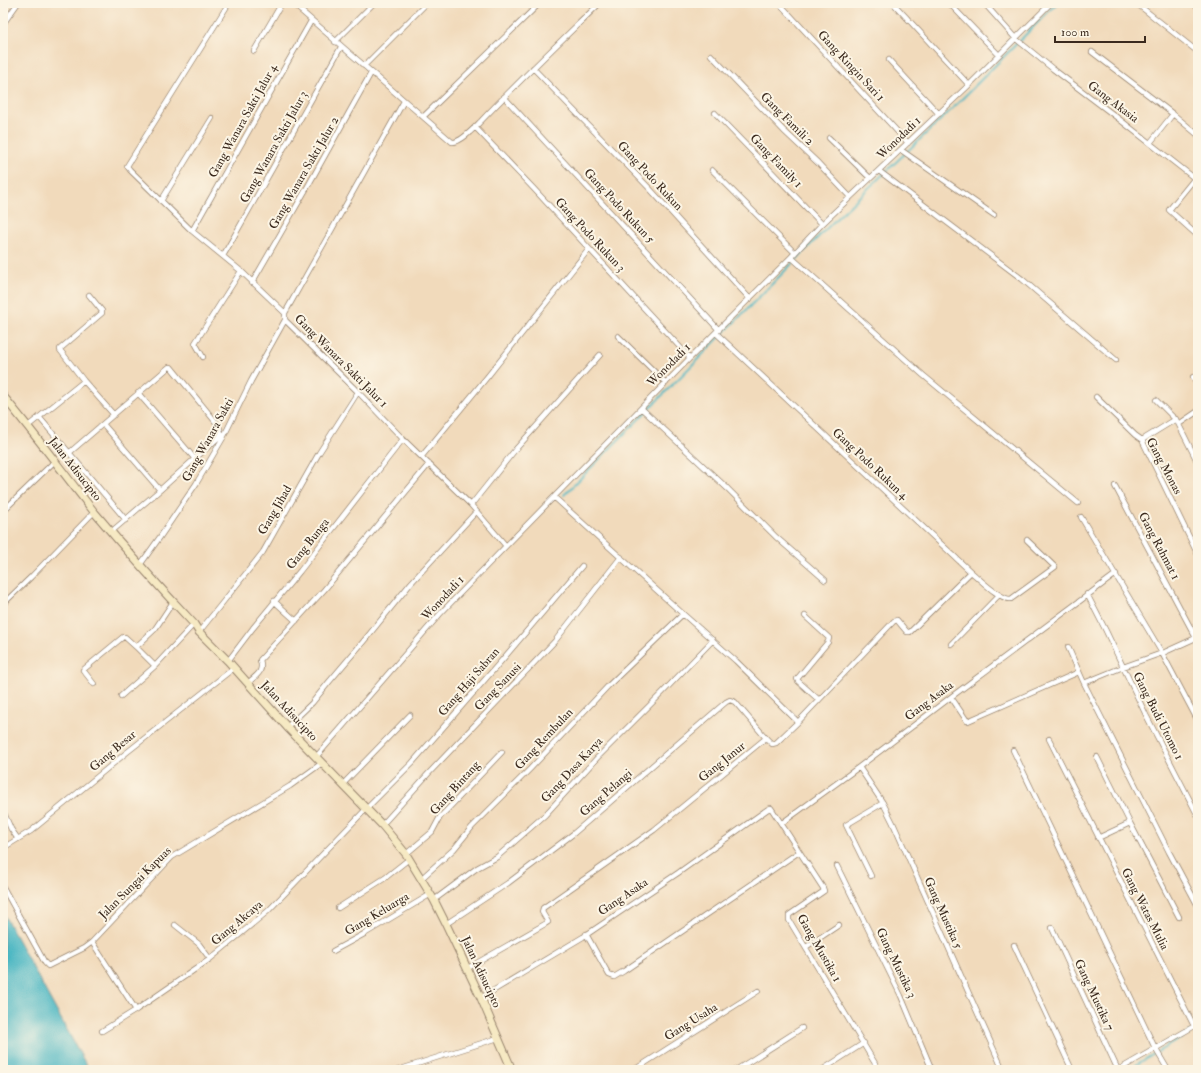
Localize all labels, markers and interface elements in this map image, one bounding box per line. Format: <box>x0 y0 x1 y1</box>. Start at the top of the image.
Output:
scale bar <box>1055 18 1145 44</box>
text: 100 m <box>1061 25 1090 40</box>
street label: Gang Ringin Sari 1 <box>814 27 888 105</box>
street label: Gang Wanara Sakti Jalur 4 <box>205 61 281 181</box>
street label: Gang Akasia <box>1084 78 1142 127</box>
street label: Gang Wanara Sakti Jalur 3 <box>237 88 311 206</box>
street label: Gang Famili 2 <box>757 89 817 149</box>
street label: Wonodadi 1 <box>873 113 924 163</box>
street label: Gang Wanara Sakti Jalur 2 <box>266 114 342 232</box>
street label: Gang Family 1 <box>746 131 806 191</box>
street label: Gang Podo Rukun <box>614 138 686 214</box>
street label: Gang Podo Rukun 5 <box>580 165 658 247</box>
street label: Gang Podo Rukun 3 <box>552 195 628 275</box>
street label: Gang Wanara Sakti Jalur 1 <box>291 311 391 411</box>
street label: Wonodadi 1 <box>643 340 694 391</box>
street label: Gang Wanara Sakti <box>179 396 237 484</box>
street label: Gang Podo Rukun 4 <box>829 425 911 503</box>
street label: Jalan Adisucipto <box>45 433 105 504</box>
street label: Gang Monas <box>1143 435 1185 497</box>
street label: Gang Jihad <box>255 482 295 537</box>
street label: Gang Rahmat 1 <box>1135 510 1183 582</box>
street label: Gang Bunga <box>283 515 333 573</box>
street label: Wonodadi 1 <box>418 573 467 624</box>
street label: Gang Haji Sabran <box>435 645 503 719</box>
street label: Gang Sanusi <box>471 660 525 714</box>
street label: Gang Budi Utomo 1 <box>1129 670 1187 762</box>
street label: Jalan Adisucipto <box>257 677 321 744</box>
street label: Gang Asaka <box>902 677 957 724</box>
street label: Gang Rembulan <box>512 705 576 773</box>
street label: Gang Besar <box>87 727 140 775</box>
street label: Gang Dasa Karya <box>538 733 607 806</box>
street label: Gang Janur <box>696 738 749 785</box>
street label: Gang Bintang <box>427 757 484 818</box>
street label: Gang Pelangi <box>577 766 635 820</box>
street label: Jalan Sungai Kapuas <box>95 844 174 923</box>
street label: Gang Watas Mulia <box>1118 865 1173 953</box>
street label: Gang Asaka <box>595 874 652 919</box>
street label: Gang Mustika 5 <box>921 875 966 952</box>
street label: Gang Keluarga <box>342 888 413 939</box>
street label: Gang Akcaya <box>208 896 267 949</box>
street label: Gang Mustika 1 <box>794 911 844 985</box>
street label: Gang Mustika 3 <box>873 925 919 1001</box>
street label: Jalan Adisucipto <box>458 933 504 1010</box>
street label: Gang Mustika 7 <box>1071 957 1117 1034</box>
street label: Gang Usaha <box>662 999 721 1044</box>

